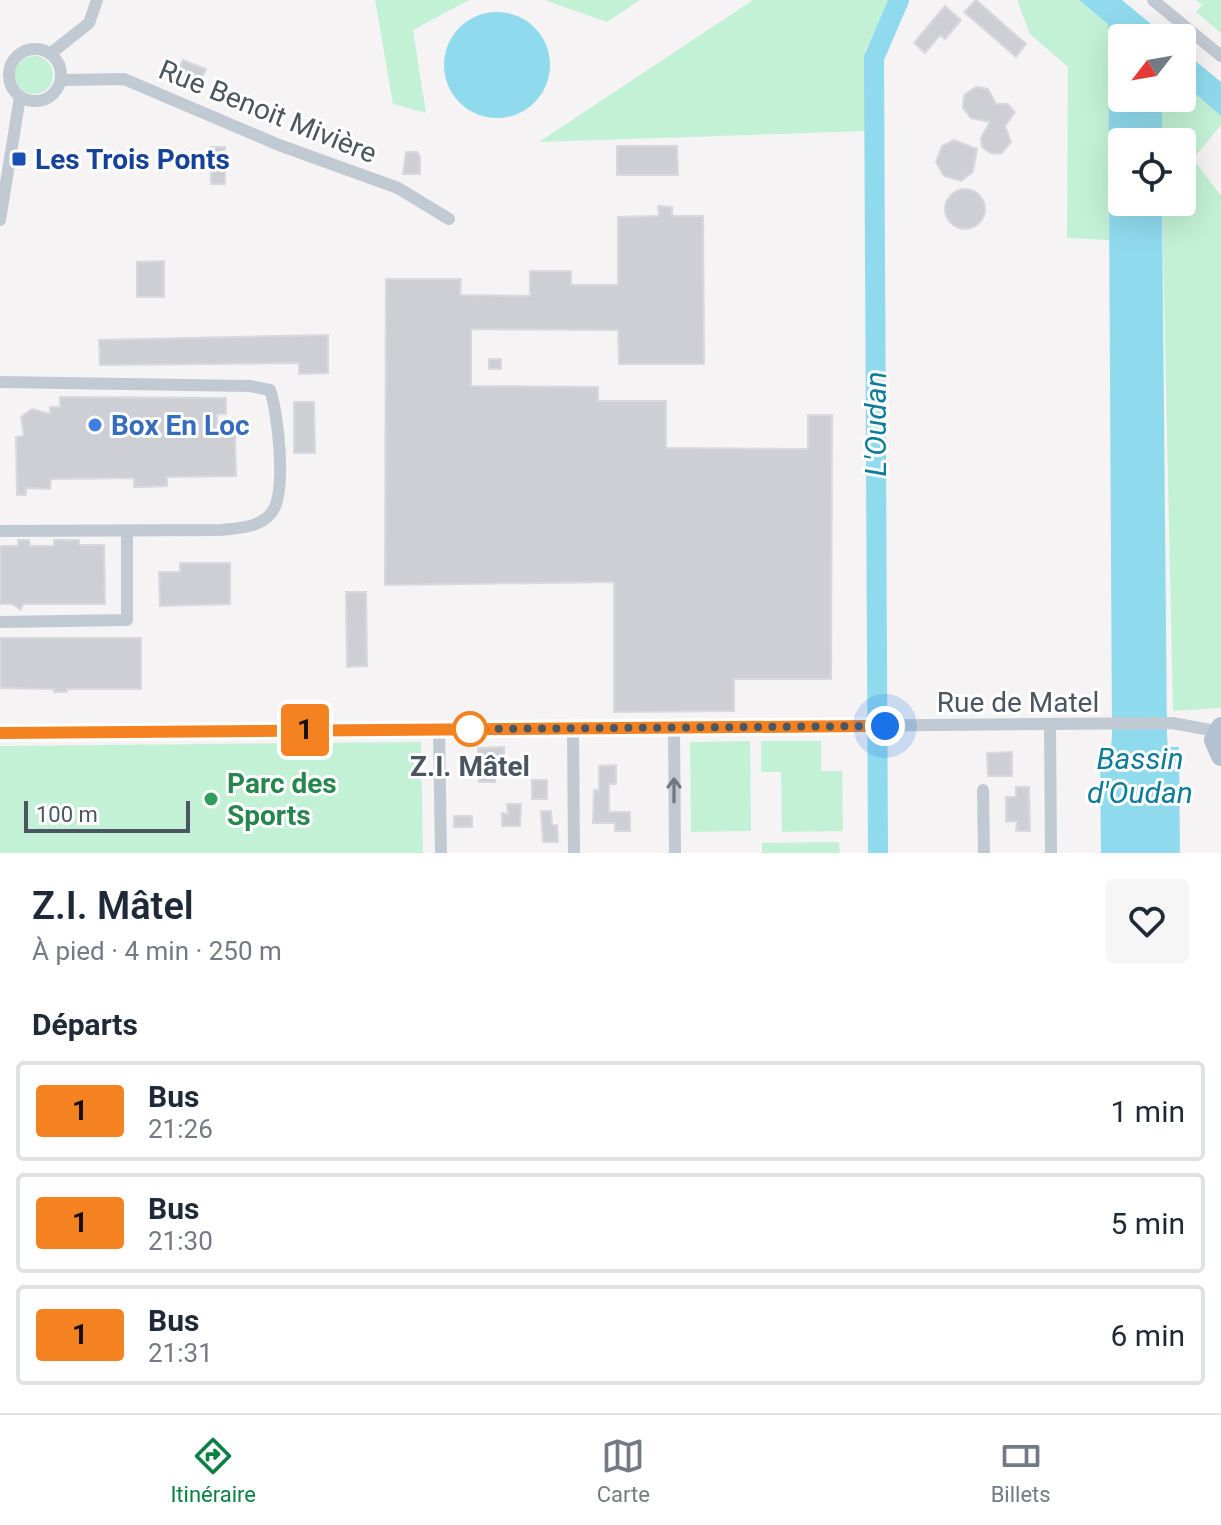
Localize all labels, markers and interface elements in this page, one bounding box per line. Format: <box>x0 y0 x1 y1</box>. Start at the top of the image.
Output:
north arrow <box>1108 24 1196 112</box>
map controls <box>1108 24 1196 216</box>
street label: Rue Benoit Mivière <box>154 53 381 170</box>
button: locate <box>1108 128 1196 216</box>
place label: Les Trois Ponts <box>35 143 230 176</box>
marker: Les Trois Ponts <box>10 150 28 168</box>
water label: L'Oudan <box>858 371 893 477</box>
place label: Box En Loc <box>111 409 250 442</box>
marker: Box En Loc <box>86 416 104 434</box>
street label: Rue de Matel <box>937 686 1099 719</box>
line badge: 1 <box>279 704 331 756</box>
your location <box>865 706 905 746</box>
marker: Z.I. Mâtel <box>453 712 487 746</box>
text: 1 <box>297 713 313 746</box>
water label: Bassin d'Oudan <box>1087 741 1193 810</box>
place label: Z.I. Mâtel <box>410 750 530 783</box>
place label: Parc des Sports <box>227 767 337 832</box>
one-way arrow <box>667 777 682 804</box>
marker: Parc des Sports <box>202 790 220 808</box>
scale bar <box>24 797 190 833</box>
text: 100 m <box>36 802 98 827</box>
button: heart <box>1105 879 1189 963</box>
text: Z.I. Mâtel <box>32 884 194 928</box>
text: À pied · 4 min · 250 m <box>32 936 282 966</box>
text: Départs <box>32 1007 138 1042</box>
text: Bus <box>148 1079 199 1114</box>
text: 1 <box>72 1094 88 1127</box>
text: 1 min <box>1111 1094 1185 1129</box>
text: 21:26 <box>148 1114 213 1144</box>
text: Bus <box>148 1191 199 1226</box>
text: 1 <box>72 1206 88 1239</box>
text: 5 min <box>1111 1206 1185 1241</box>
text: 21:30 <box>148 1226 213 1256</box>
text: Bus <box>148 1303 199 1338</box>
text: 1 <box>72 1318 88 1351</box>
text: 6 min <box>1111 1318 1185 1353</box>
text: 21:31 <box>148 1338 213 1368</box>
tab: Itinéraire <box>170 1434 256 1507</box>
tab: Carte <box>597 1434 650 1507</box>
tab: Billets <box>991 1434 1051 1507</box>

